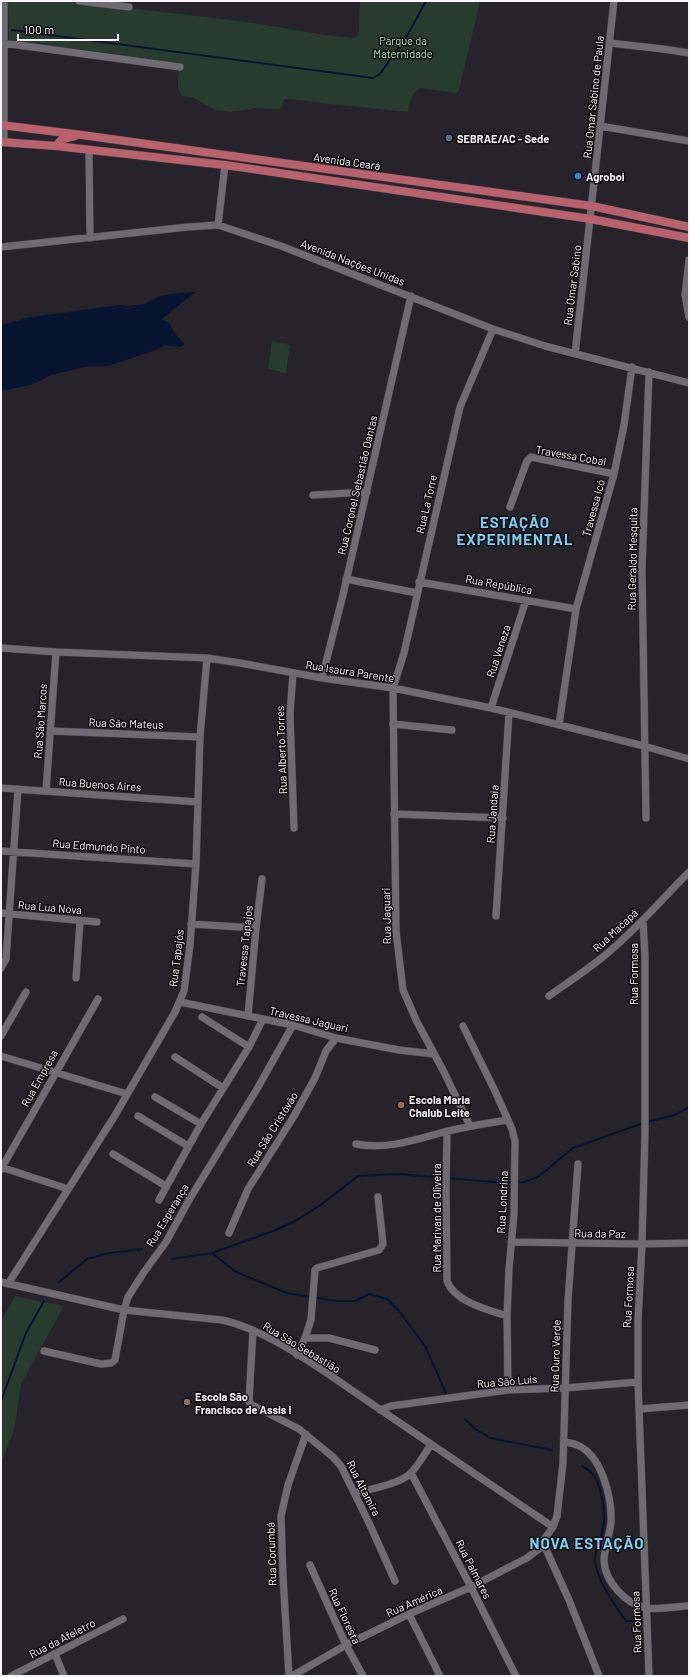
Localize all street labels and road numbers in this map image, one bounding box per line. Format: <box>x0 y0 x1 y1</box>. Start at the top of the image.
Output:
street label: Rua Omar Sabino de Paula <box>580 35 606 159</box>
street label: Avenida Ceará <box>313 150 381 172</box>
street label: Avenida Nações Unidas <box>299 236 407 288</box>
street label: Rua Omar Sabino <box>561 244 583 326</box>
street label: Rua Coronel Sebastião Dantas <box>335 414 379 556</box>
street label: Travessa Cobal <box>535 442 607 468</box>
street label: Rua La Torre <box>413 473 439 535</box>
street label: Travessa Icó <box>579 478 607 538</box>
street label: Rua Geraldo Mesquita <box>625 508 639 610</box>
street label: Rua República <box>465 572 533 596</box>
street label: Rua Veneza <box>483 623 513 679</box>
street label: Rua Isaura Parente <box>305 658 395 684</box>
street label: Rua São Marcos <box>31 683 49 759</box>
street label: Rua Alberto Torres <box>273 706 289 794</box>
street label: Rua São Mateus <box>88 715 164 731</box>
street label: Rua Buenos Aires <box>58 775 142 793</box>
street label: Rua Jandaia <box>483 784 501 844</box>
street label: Rua Edmundo Pinto <box>52 836 146 856</box>
street label: Rua Jaguari <box>379 887 393 944</box>
street label: Rua Lua Nova <box>17 898 83 916</box>
street label: Travessa Tapajos <box>233 905 255 987</box>
street label: Rua Macapá <box>590 906 640 954</box>
street label: Rua Tapajós <box>166 929 186 987</box>
street label: Rua Formosa <box>627 943 640 1005</box>
street label: Travessa Jaguari <box>268 1004 350 1034</box>
street label: Rua Empresa <box>18 1047 60 1109</box>
street label: Rua São Cristóvão <box>244 1089 300 1169</box>
street label: Rua Marivan de Oliveira <box>430 1163 443 1273</box>
street label: Rua Londrina <box>494 1170 510 1234</box>
street label: Rua Esperança <box>143 1181 191 1249</box>
street label: Rua da Paz <box>574 1226 626 1240</box>
street label: Rua Formosa <box>620 1266 636 1328</box>
street label: Rua São Sebastião <box>261 1319 343 1375</box>
street label: Rua Ouro Verde <box>547 1319 563 1393</box>
street label: Rua São Luís <box>476 1372 538 1390</box>
street label: Rua Altamira <box>344 1458 384 1518</box>
street label: Rua Corumbá <box>263 1522 279 1586</box>
street label: Rua Palmares <box>453 1537 495 1601</box>
street label: Rua América <box>384 1583 444 1619</box>
street label: Rua Floresta <box>326 1586 364 1646</box>
street label: Rua Formosa <box>628 1591 644 1653</box>
street label: Rua da Afeletro <box>27 1616 97 1660</box>

